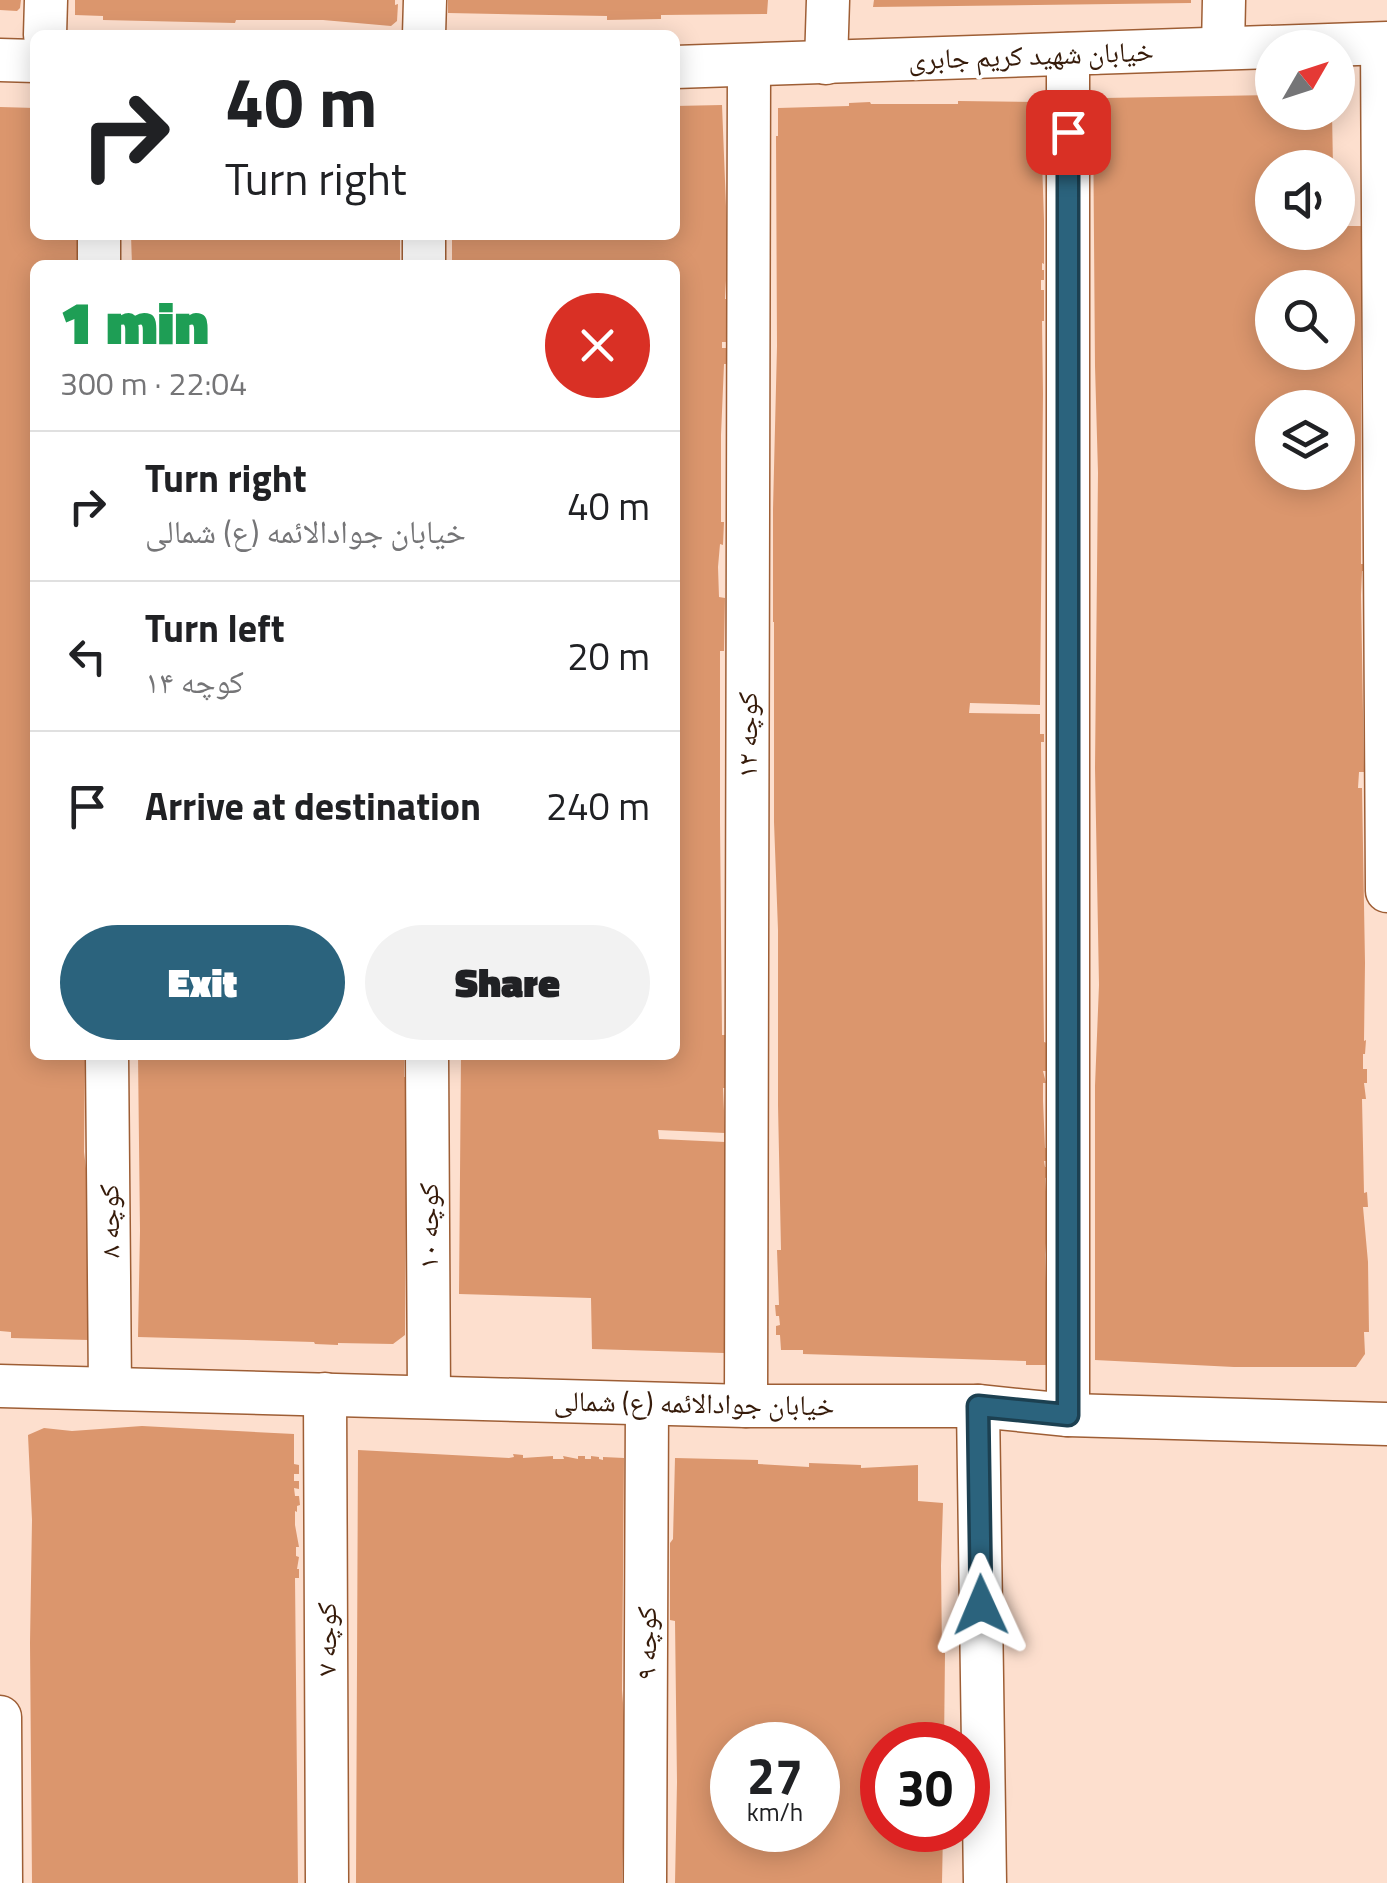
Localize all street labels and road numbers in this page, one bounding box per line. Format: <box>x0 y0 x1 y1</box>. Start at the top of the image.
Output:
street label: خیابان شهید کریم جابری <box>907 29 1154 80</box>
street label: کوچه ۱۲ <box>725 691 768 778</box>
street label: کوچه ۱۰ <box>406 1182 449 1269</box>
street label: کوچه ۸ <box>86 1183 131 1258</box>
street label: خیابان جوادالائمه (ع) شمالی <box>553 1379 835 1426</box>
street label: کوچه ۷ <box>304 1602 347 1676</box>
street label: کوچه ۹ <box>624 1606 667 1680</box>

